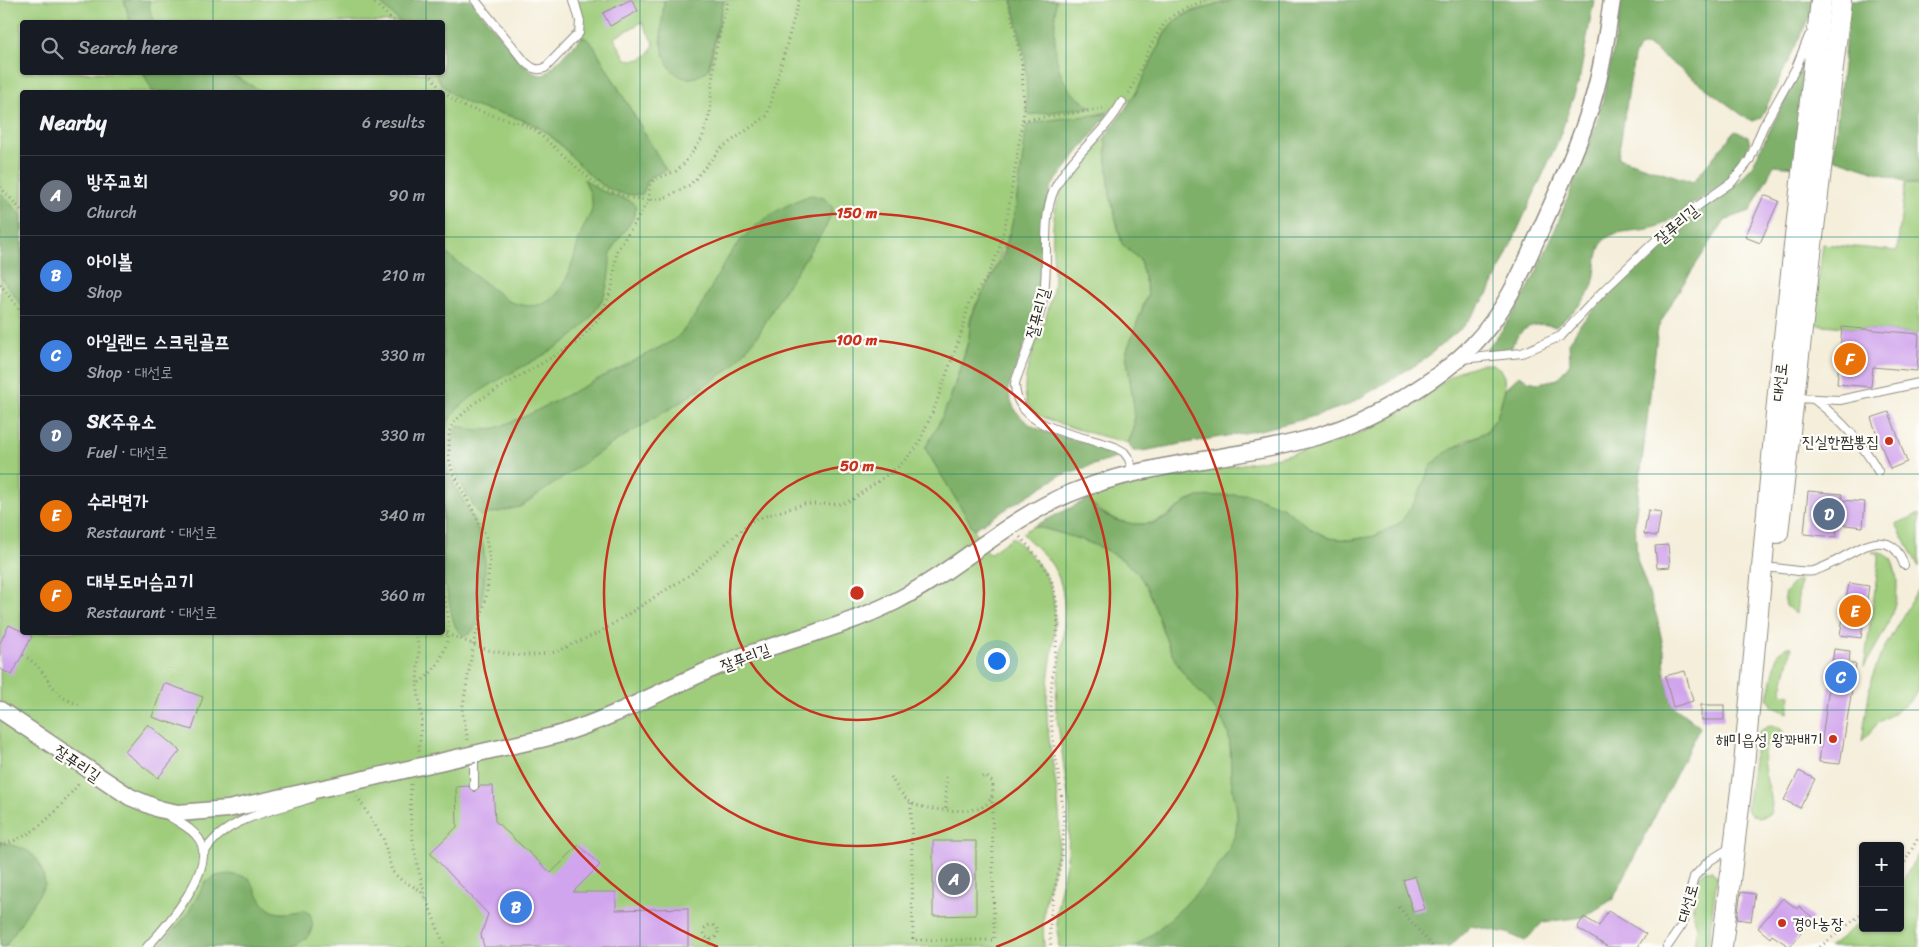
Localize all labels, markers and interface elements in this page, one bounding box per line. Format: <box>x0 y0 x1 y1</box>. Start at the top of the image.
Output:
search box <box>20 20 445 75</box>
text: Search here <box>78 31 178 64</box>
icon: search <box>38 34 66 62</box>
text: Nearby <box>40 104 106 142</box>
text: 6 results <box>362 108 425 137</box>
text: 방주교회 <box>87 165 148 198</box>
text: A <box>51 181 61 210</box>
text: 90 m <box>389 181 425 210</box>
street label: 잘푸리길 <box>1647 197 1705 252</box>
text: Church <box>87 198 137 227</box>
text: 150 m <box>837 200 878 226</box>
text: 아이볼 <box>87 245 133 278</box>
text: B <box>51 261 61 290</box>
text: 210 m <box>382 261 425 290</box>
text: Shop <box>87 278 122 307</box>
street label: 잘푸리길 <box>1017 284 1058 342</box>
text: 아일랜드 스크린골프 <box>87 325 230 358</box>
text: 100 m <box>837 327 878 353</box>
pin: F <box>1834 340 1866 378</box>
text: C <box>51 341 61 370</box>
text: 330 m <box>381 341 425 370</box>
text: Shop · 대선로 <box>87 358 173 387</box>
street label: 대선로 <box>1763 361 1796 403</box>
text: SK주유소 <box>87 405 156 438</box>
text: D <box>51 421 61 450</box>
text: 330 m <box>381 421 425 450</box>
place label: 진실한짬뽕집 <box>1802 427 1879 456</box>
marker: 진실한짬뽕집 <box>1883 435 1895 447</box>
text: Fuel · 대선로 <box>87 438 168 467</box>
text: 50 m <box>840 453 875 479</box>
text: 수라면가 <box>87 485 148 518</box>
pin: D <box>1813 495 1845 533</box>
text: E <box>52 501 60 530</box>
text: 340 m <box>380 501 425 530</box>
text: Restaurant · 대선로 <box>87 518 217 547</box>
text: 대부도머슴고기 <box>87 565 194 598</box>
text: F <box>52 581 60 610</box>
text: 360 m <box>381 581 425 610</box>
centre of rings <box>848 584 866 602</box>
pin: E <box>1839 592 1871 630</box>
text: Restaurant · 대선로 <box>87 598 217 627</box>
street label: 잘푸리길 <box>716 635 775 680</box>
your location <box>984 648 1010 674</box>
pin: C <box>1825 658 1857 696</box>
place label: 해미읍성 왕꽈배기 <box>1716 725 1823 754</box>
marker: 해미읍성 왕꽈배기 <box>1827 733 1839 745</box>
street label: 잘푸리길 <box>48 737 107 790</box>
map controls <box>1859 842 1904 932</box>
button: + <box>1859 842 1904 887</box>
pin: A <box>938 860 970 898</box>
street label: 대선로 <box>1668 881 1707 926</box>
button: − <box>1859 887 1904 932</box>
pin: B <box>500 888 532 926</box>
place label: 경아농장 <box>1792 909 1844 938</box>
marker: 경아농장 <box>1776 917 1788 929</box>

